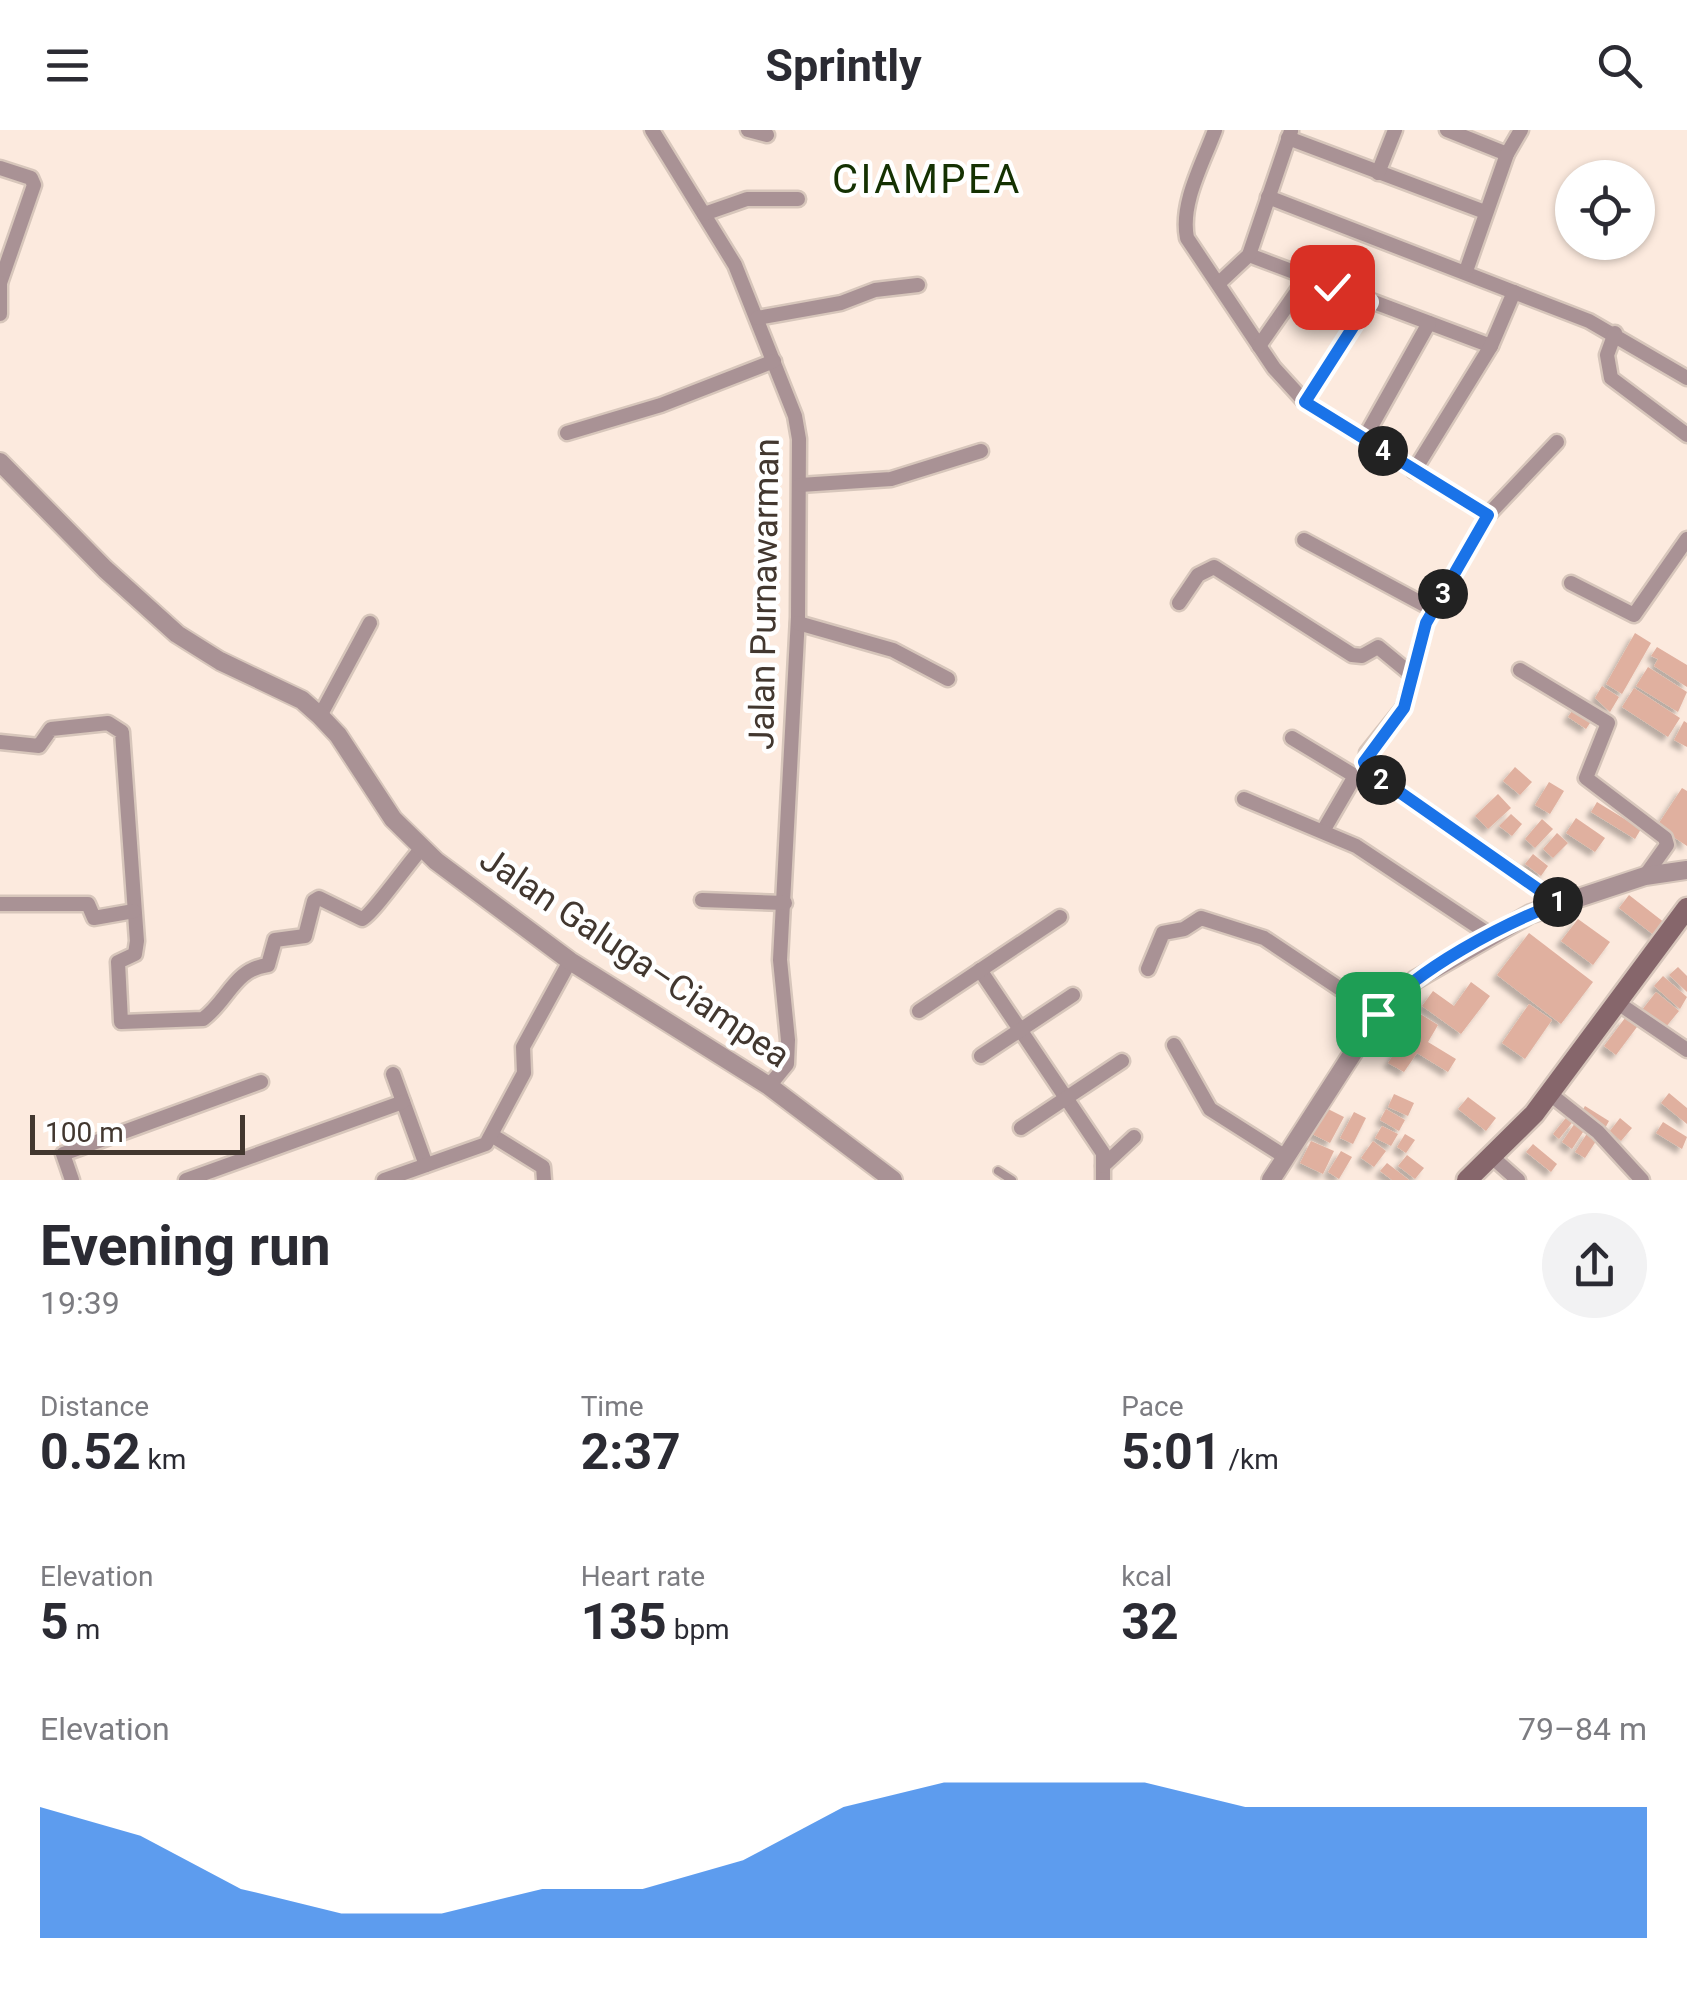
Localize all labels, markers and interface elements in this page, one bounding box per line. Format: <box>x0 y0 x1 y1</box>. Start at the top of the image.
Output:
icon: menu <box>40 38 95 93</box>
icon: search <box>1592 38 1647 93</box>
text: Sprintly <box>765 39 922 92</box>
district label: CIAMPEA <box>832 156 1022 203</box>
map controls <box>1555 160 1655 260</box>
button: locate <box>1555 160 1655 260</box>
pin <box>1290 245 1375 330</box>
icon: check <box>1305 260 1360 315</box>
pin: 4 <box>1358 426 1408 476</box>
text: 4 <box>1375 434 1391 467</box>
street label: Jalan Purnawarman <box>741 438 788 750</box>
pin: 3 <box>1418 569 1468 619</box>
text: 3 <box>1435 577 1451 610</box>
pin: 2 <box>1356 755 1406 805</box>
text: 2 <box>1373 763 1389 796</box>
street label: Jalan Galuga–Ciampea <box>472 838 797 1076</box>
pin: 1 <box>1533 877 1583 927</box>
text: 1 <box>1550 885 1566 918</box>
pin <box>1336 972 1421 1057</box>
icon: arrive <box>1351 987 1406 1042</box>
scale bar <box>30 1110 245 1154</box>
text: 100 m <box>45 1116 124 1149</box>
button: share <box>1542 1213 1647 1318</box>
text: Evening run <box>40 1214 331 1278</box>
text: 19:39 <box>40 1284 120 1322</box>
text: Distance <box>40 1390 149 1423</box>
text: Time <box>581 1390 644 1423</box>
text: Pace <box>1121 1390 1184 1423</box>
text: 0.52 <box>40 1423 141 1481</box>
text: 2:37 <box>581 1423 681 1481</box>
text: 5:01 <box>1121 1423 1221 1481</box>
text: km <box>141 1443 186 1476</box>
text: /km <box>1221 1443 1279 1476</box>
text: Elevation <box>40 1560 153 1593</box>
text: Heart rate <box>581 1560 705 1593</box>
text: kcal <box>1121 1560 1172 1593</box>
text: 5 <box>40 1593 69 1651</box>
text: 135 <box>581 1593 667 1651</box>
text: 32 <box>1121 1593 1179 1651</box>
text: m <box>69 1613 100 1646</box>
text: bpm <box>667 1613 730 1646</box>
text: Elevation <box>40 1710 170 1748</box>
text: 79–84 m <box>1518 1710 1647 1748</box>

